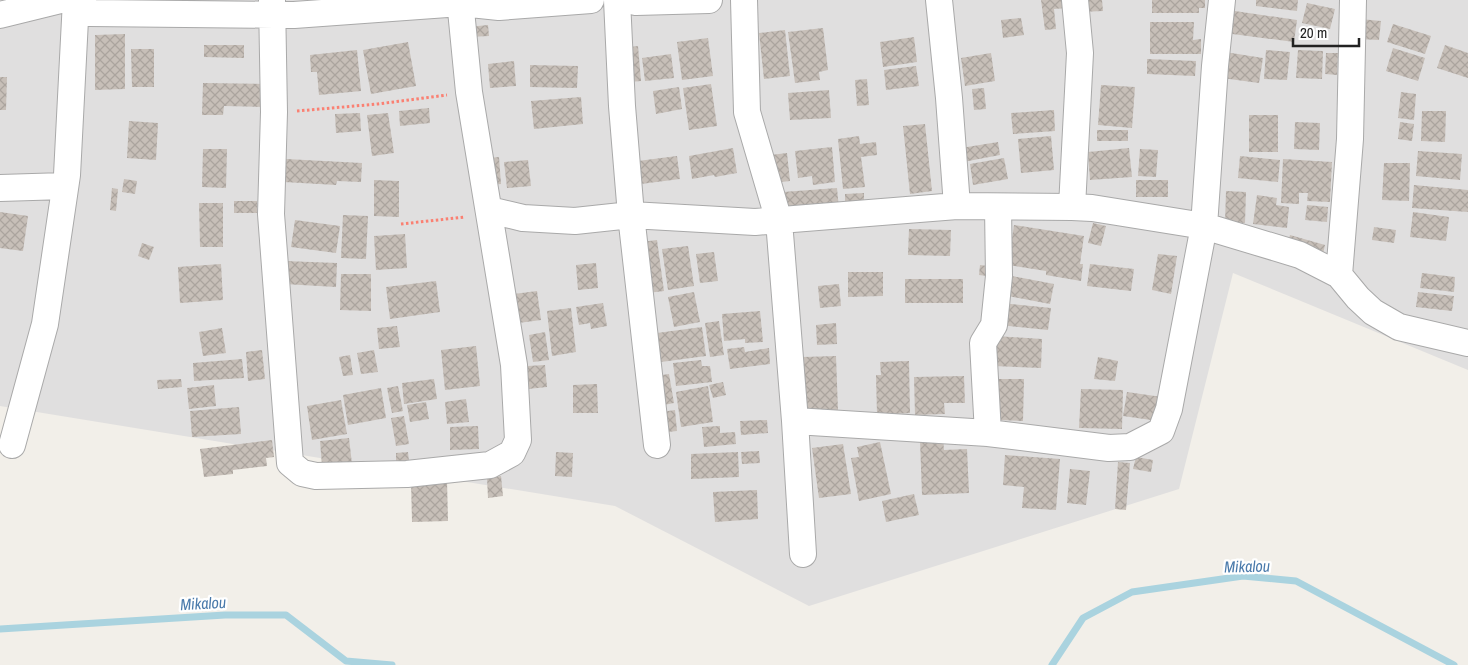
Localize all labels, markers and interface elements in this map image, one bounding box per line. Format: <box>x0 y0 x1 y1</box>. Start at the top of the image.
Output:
scale bar <box>1293 15 1359 47</box>
text: 20 m <box>1300 22 1327 43</box>
water label: Mikalou <box>1224 555 1270 577</box>
water label: Mikalou <box>179 591 227 615</box>

